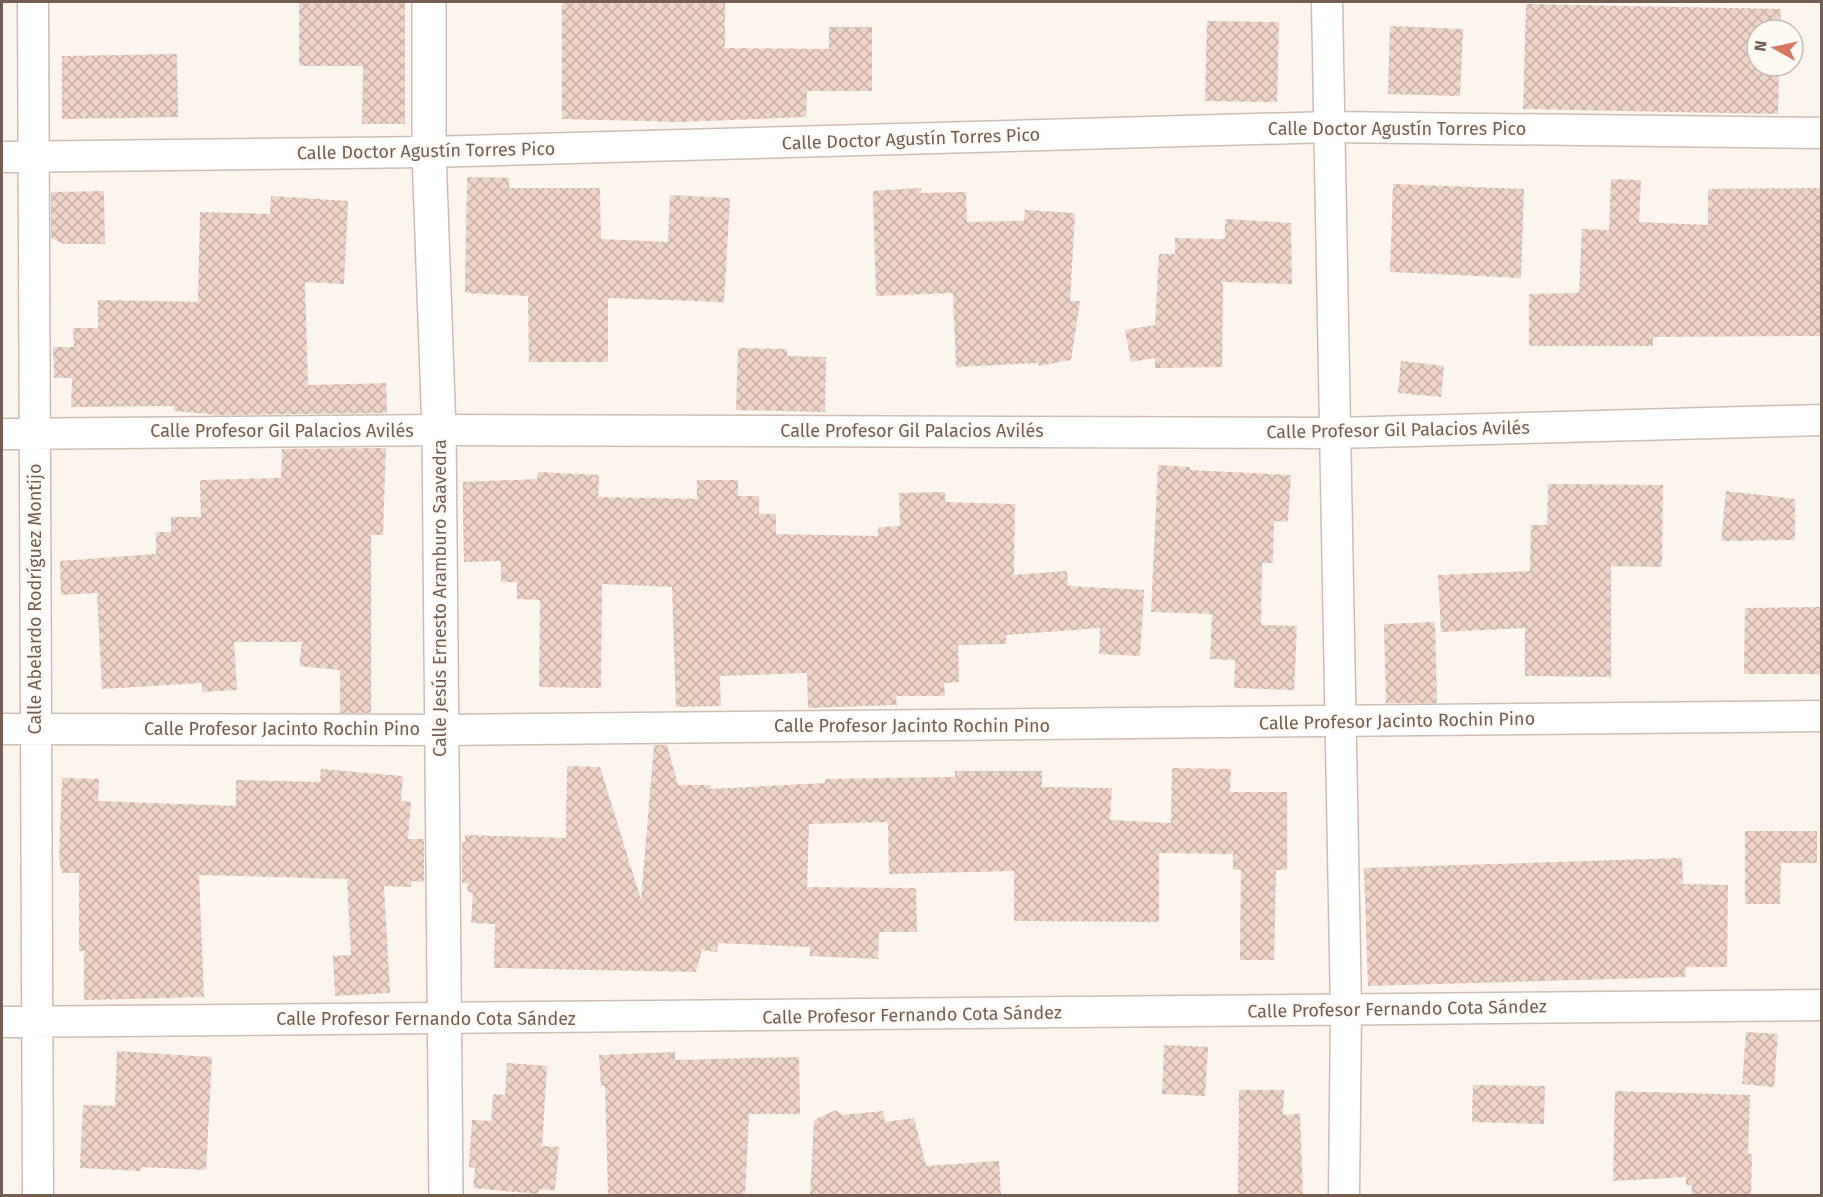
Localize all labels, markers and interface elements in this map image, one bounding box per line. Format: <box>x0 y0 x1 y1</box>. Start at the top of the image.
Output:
north arrow <box>1745 18 1805 78</box>
text: N <box>1750 39 1771 53</box>
street label: Calle Doctor Agustín Torres Pico <box>1268 118 1526 140</box>
street label: Calle Doctor Agustín Torres Pico <box>781 123 1041 155</box>
street label: Calle Doctor Agustín Torres Pico <box>297 138 555 164</box>
street label: Calle Profesor Gil Palacios Avilés <box>1266 417 1530 443</box>
street label: Calle Profesor Gil Palacios Avilés <box>150 420 414 442</box>
street label: Calle Profesor Gil Palacios Avilés <box>780 420 1044 442</box>
street label: Calle Jesús Ernesto Aramburo Saavedra <box>429 439 451 757</box>
street label: Calle Abelardo Rodríguez Montijo <box>24 464 46 734</box>
street label: Calle Profesor Jacinto Rochin Pino <box>1259 708 1535 734</box>
street label: Calle Profesor Jacinto Rochin Pino <box>774 715 1050 737</box>
street label: Calle Profesor Jacinto Rochin Pino <box>144 718 420 740</box>
street label: Calle Profesor Fernando Cota Sández <box>1247 995 1547 1023</box>
street label: Calle Profesor Fernando Cota Sández <box>762 1001 1062 1029</box>
street label: Calle Profesor Fernando Cota Sández <box>276 1008 576 1030</box>

